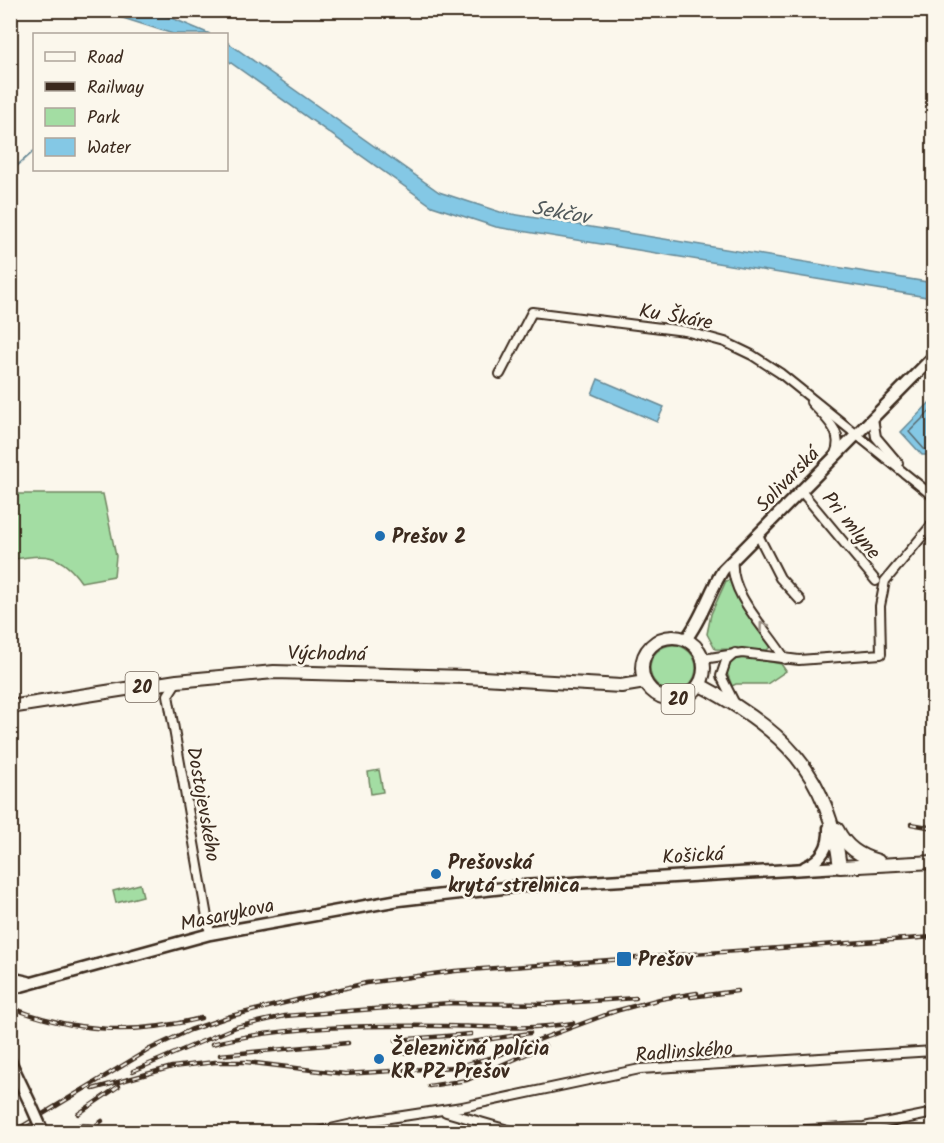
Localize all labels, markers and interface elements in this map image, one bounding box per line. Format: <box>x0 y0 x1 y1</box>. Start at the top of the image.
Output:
legend <box>33 33 228 171</box>
text: Road <box>87 44 124 73</box>
text: Railway <box>87 74 144 103</box>
text: Park <box>87 104 120 133</box>
text: Water <box>87 134 132 163</box>
water label: Sekčov <box>529 192 595 235</box>
street label: Ku Škáre <box>636 296 715 340</box>
street label: Solivarská <box>749 439 829 521</box>
street label: Pri mlyne <box>813 485 888 567</box>
place label: Prešov 2 <box>392 522 466 554</box>
marker: Prešov 2 <box>373 529 387 543</box>
one-way arrow <box>760 621 771 632</box>
street label: Východná <box>287 638 368 672</box>
road number: 20 <box>126 672 158 702</box>
road number: 20 <box>662 684 694 714</box>
street label: Dostojevského <box>176 744 228 864</box>
street label: Košická <box>661 839 726 875</box>
place label: Prešovská krytá strelnica <box>448 848 580 903</box>
marker: Prešovská krytá strelnica <box>429 867 443 881</box>
street label: Masarykova <box>177 890 277 942</box>
place label: Prešov <box>638 945 693 977</box>
marker: Prešov <box>615 950 633 968</box>
place label: Železničná polícia KR PZ Prešov <box>391 1034 549 1089</box>
street label: Radlinského <box>634 1034 734 1072</box>
marker: Železničná polícia KR PZ Prešov <box>372 1052 386 1066</box>

